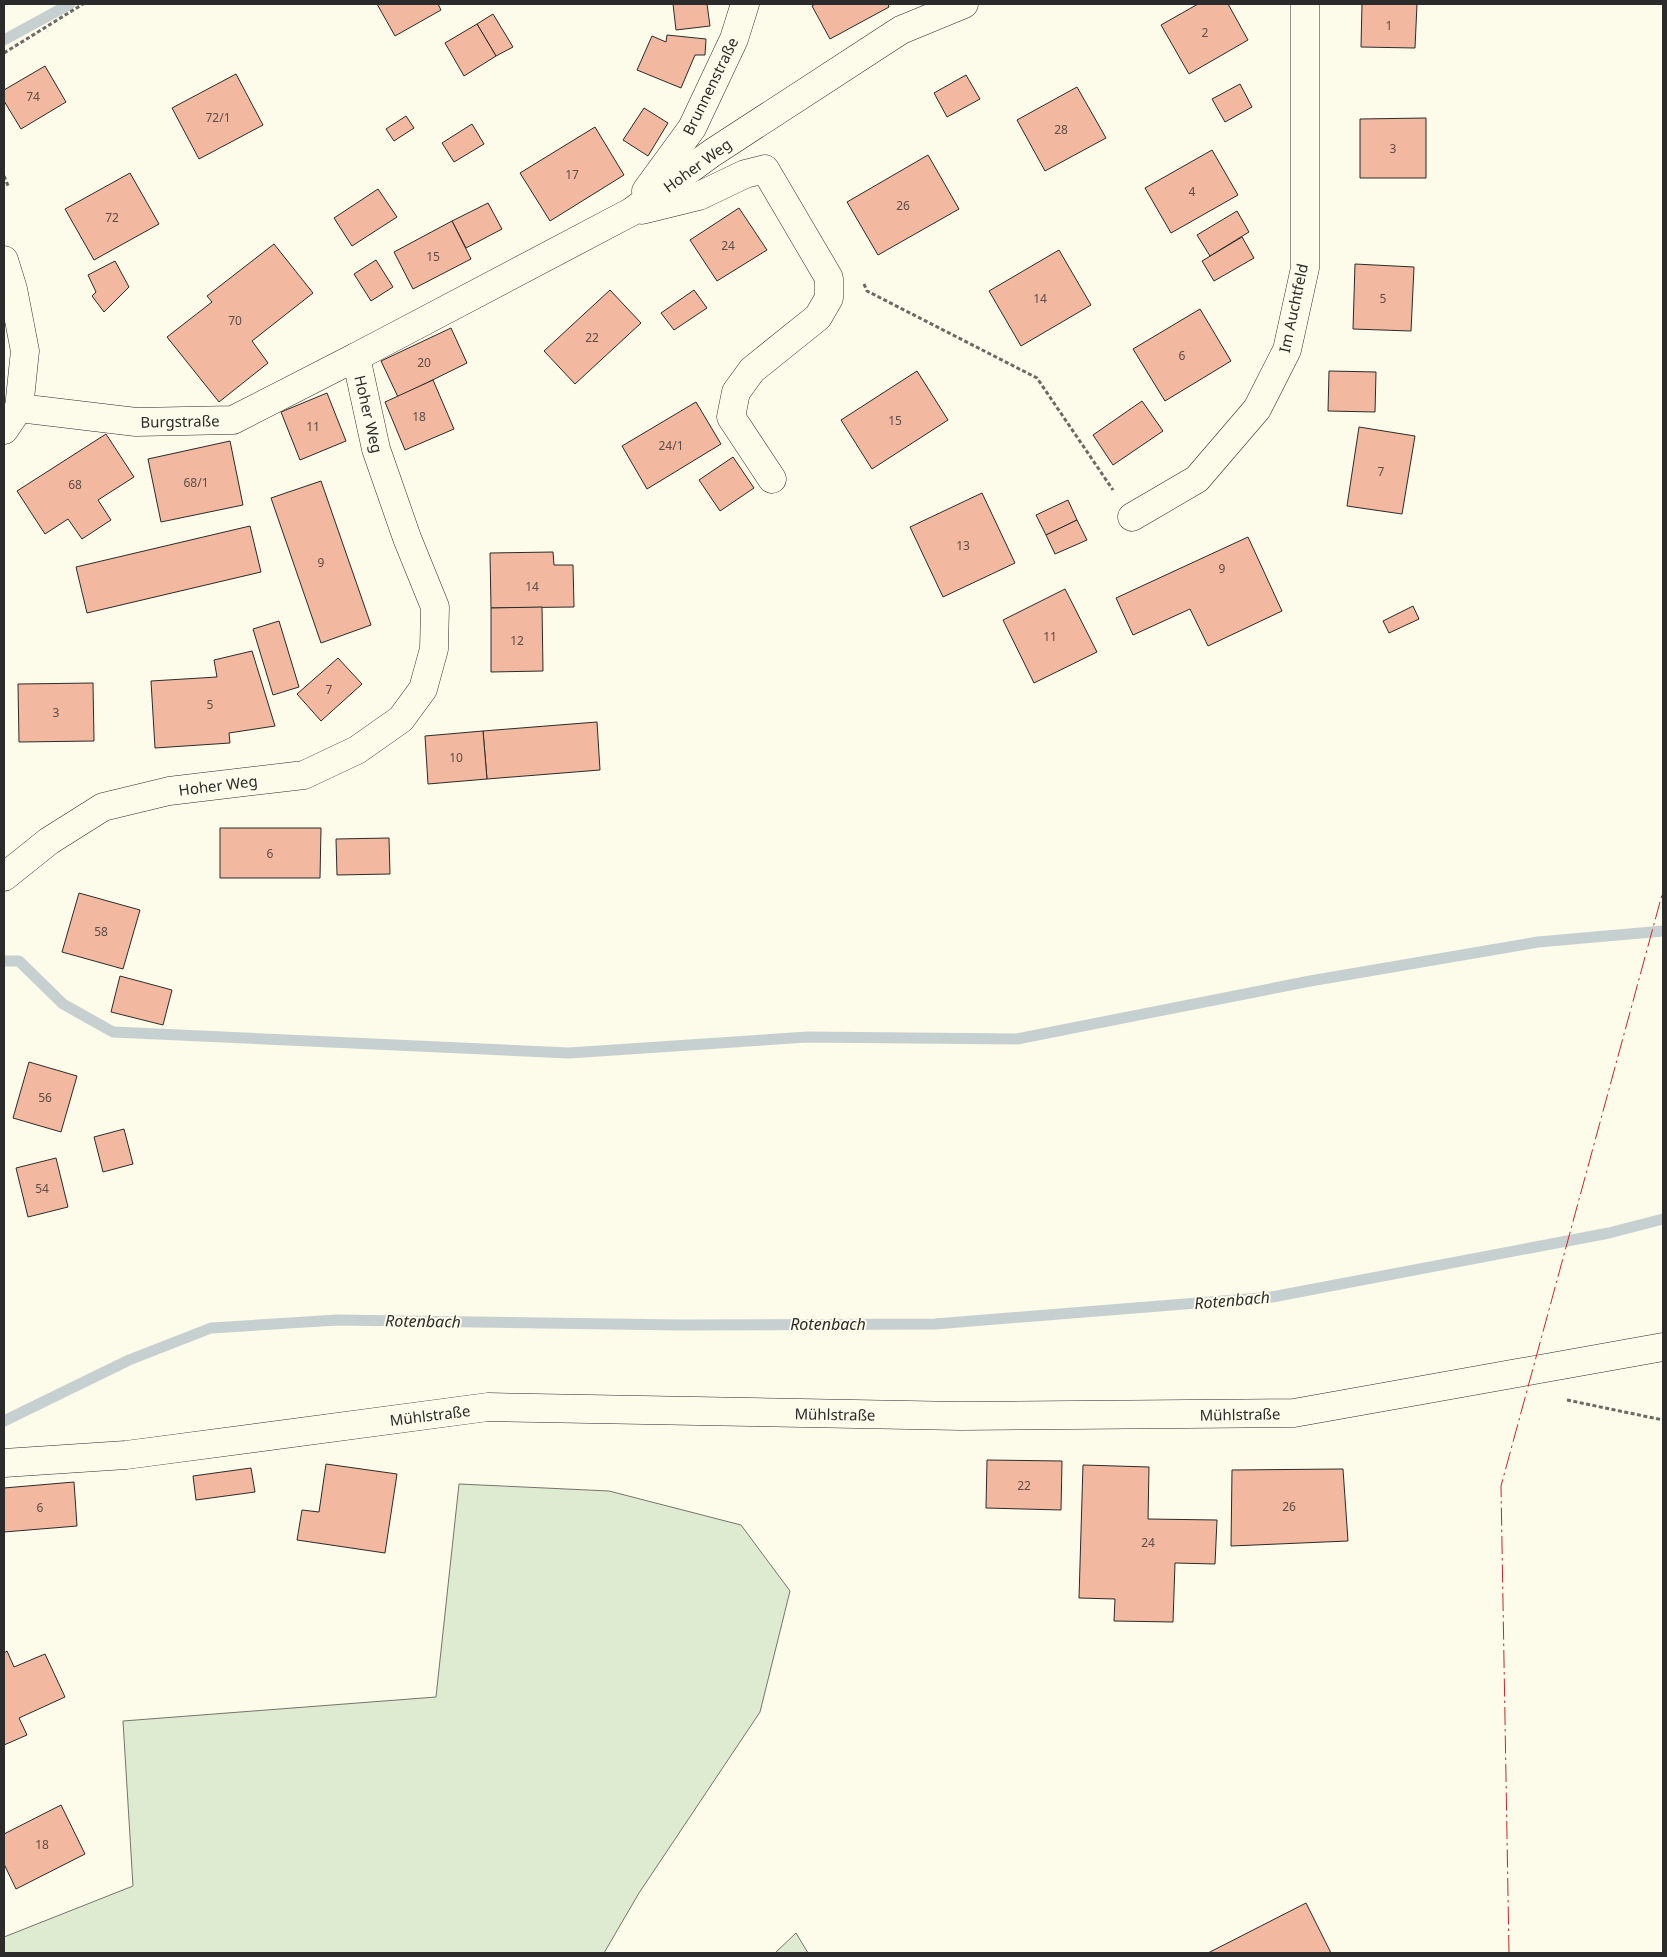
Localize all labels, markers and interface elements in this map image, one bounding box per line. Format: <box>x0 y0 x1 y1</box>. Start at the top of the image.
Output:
house number: 1 <box>1386 17 1392 34</box>
house number: 2 <box>1202 24 1209 41</box>
street label: Brunnenstraße <box>678 34 742 138</box>
house number: 74 <box>26 88 40 105</box>
house number: 72/1 <box>205 109 231 126</box>
house number: 28 <box>1054 121 1068 138</box>
street label: Hoher Weg <box>659 134 735 196</box>
house number: 3 <box>1390 140 1397 157</box>
house number: 17 <box>565 166 579 183</box>
house number: 4 <box>1189 183 1196 200</box>
house number: 26 <box>896 197 910 214</box>
house number: 72 <box>105 209 119 226</box>
house number: 24 <box>721 237 735 254</box>
house number: 15 <box>426 248 440 265</box>
street label: Im Auchtfeld <box>1274 262 1312 354</box>
house number: 14 <box>1033 290 1047 307</box>
house number: 5 <box>1380 290 1387 307</box>
house number: 70 <box>228 312 242 329</box>
house number: 22 <box>585 329 599 346</box>
house number: 6 <box>1179 347 1186 364</box>
house number: 20 <box>417 354 431 371</box>
street label: Hoher Weg <box>350 373 388 455</box>
house number: 18 <box>412 408 426 425</box>
street label: Burgstraße <box>140 410 220 432</box>
house number: 15 <box>888 412 902 429</box>
house number: 11 <box>306 418 320 435</box>
house number: 24/1 <box>658 437 684 454</box>
house number: 7 <box>1378 463 1385 480</box>
house number: 68/1 <box>183 474 209 491</box>
house number: 68 <box>68 476 82 493</box>
house number: 13 <box>956 537 970 554</box>
house number: 9 <box>318 554 325 571</box>
house number: 9 <box>1219 560 1226 577</box>
house number: 14 <box>525 578 539 595</box>
house number: 11 <box>1043 628 1057 645</box>
house number: 12 <box>510 632 524 649</box>
house number: 7 <box>326 681 333 698</box>
house number: 5 <box>207 696 214 713</box>
house number: 3 <box>53 704 60 721</box>
house number: 10 <box>449 749 463 766</box>
street label: Hoher Weg <box>177 770 259 800</box>
house number: 6 <box>267 845 274 862</box>
house number: 58 <box>94 923 108 940</box>
house number: 56 <box>38 1089 52 1106</box>
house number: 54 <box>35 1180 49 1197</box>
water label: Rotenbach <box>1193 1286 1271 1314</box>
water label: Rotenbach <box>385 1309 461 1333</box>
water label: Rotenbach <box>790 1313 866 1335</box>
street label: Mühlstraße <box>389 1400 471 1430</box>
street label: Mühlstraße <box>794 1403 876 1425</box>
street label: Mühlstraße <box>1199 1403 1281 1425</box>
house number: 22 <box>1017 1477 1031 1494</box>
house number: 26 <box>1282 1498 1296 1515</box>
house number: 6 <box>37 1499 44 1516</box>
house number: 24 <box>1141 1534 1155 1551</box>
house number: 18 <box>35 1836 49 1853</box>

